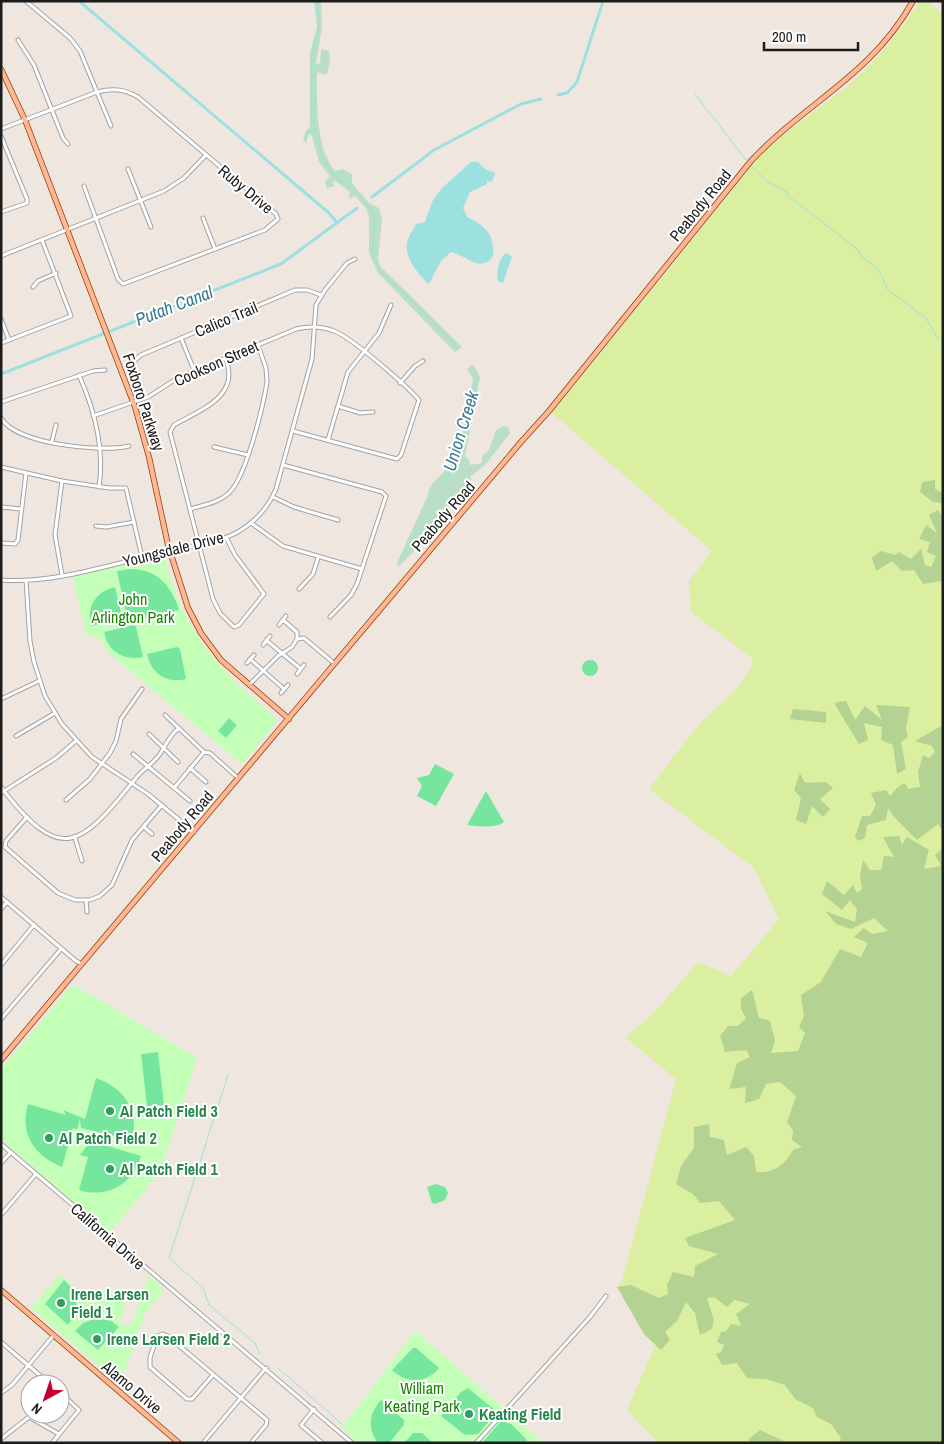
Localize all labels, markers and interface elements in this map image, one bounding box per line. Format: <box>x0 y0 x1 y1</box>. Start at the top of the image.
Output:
scale bar <box>764 20 858 52</box>
text: 200 m <box>772 26 806 47</box>
street label: Ruby Drive <box>214 159 278 219</box>
street label: Peabody Road <box>664 164 736 246</box>
water label: Putah Canal <box>131 279 217 332</box>
street label: Calico Trail <box>191 296 261 342</box>
street label: Cookson Street <box>170 334 262 391</box>
street label: Foxboro Parkway <box>118 350 170 454</box>
water label: Union Creek <box>436 387 485 474</box>
street label: Peabody Road <box>406 476 480 556</box>
street label: Youngsdale Drive <box>120 526 226 572</box>
park label: John Arlington Park <box>90 588 175 628</box>
street label: Peabody Road <box>146 786 218 866</box>
place label: Al Patch Field 3 <box>120 1100 218 1122</box>
marker: Al Patch Field 3 <box>104 1105 116 1117</box>
place label: Al Patch Field 2 <box>59 1127 157 1149</box>
marker: Al Patch Field 2 <box>43 1132 55 1144</box>
place label: Al Patch Field 1 <box>120 1158 218 1180</box>
marker: Al Patch Field 1 <box>104 1163 116 1175</box>
street label: California Drive <box>66 1198 150 1274</box>
place label: Irene Larsen Field 1 <box>71 1283 149 1323</box>
marker: Irene Larsen Field 1 <box>55 1297 67 1309</box>
place label: Irene Larsen Field 2 <box>107 1328 230 1350</box>
marker: Irene Larsen Field 2 <box>91 1333 103 1345</box>
street label: Alamo Drive <box>97 1355 167 1419</box>
north arrow <box>20 1374 70 1424</box>
park label: William Keating Park <box>384 1377 460 1417</box>
text: N <box>28 1399 46 1419</box>
place label: Keating Field <box>479 1403 561 1425</box>
marker: Keating Field <box>463 1408 475 1420</box>

